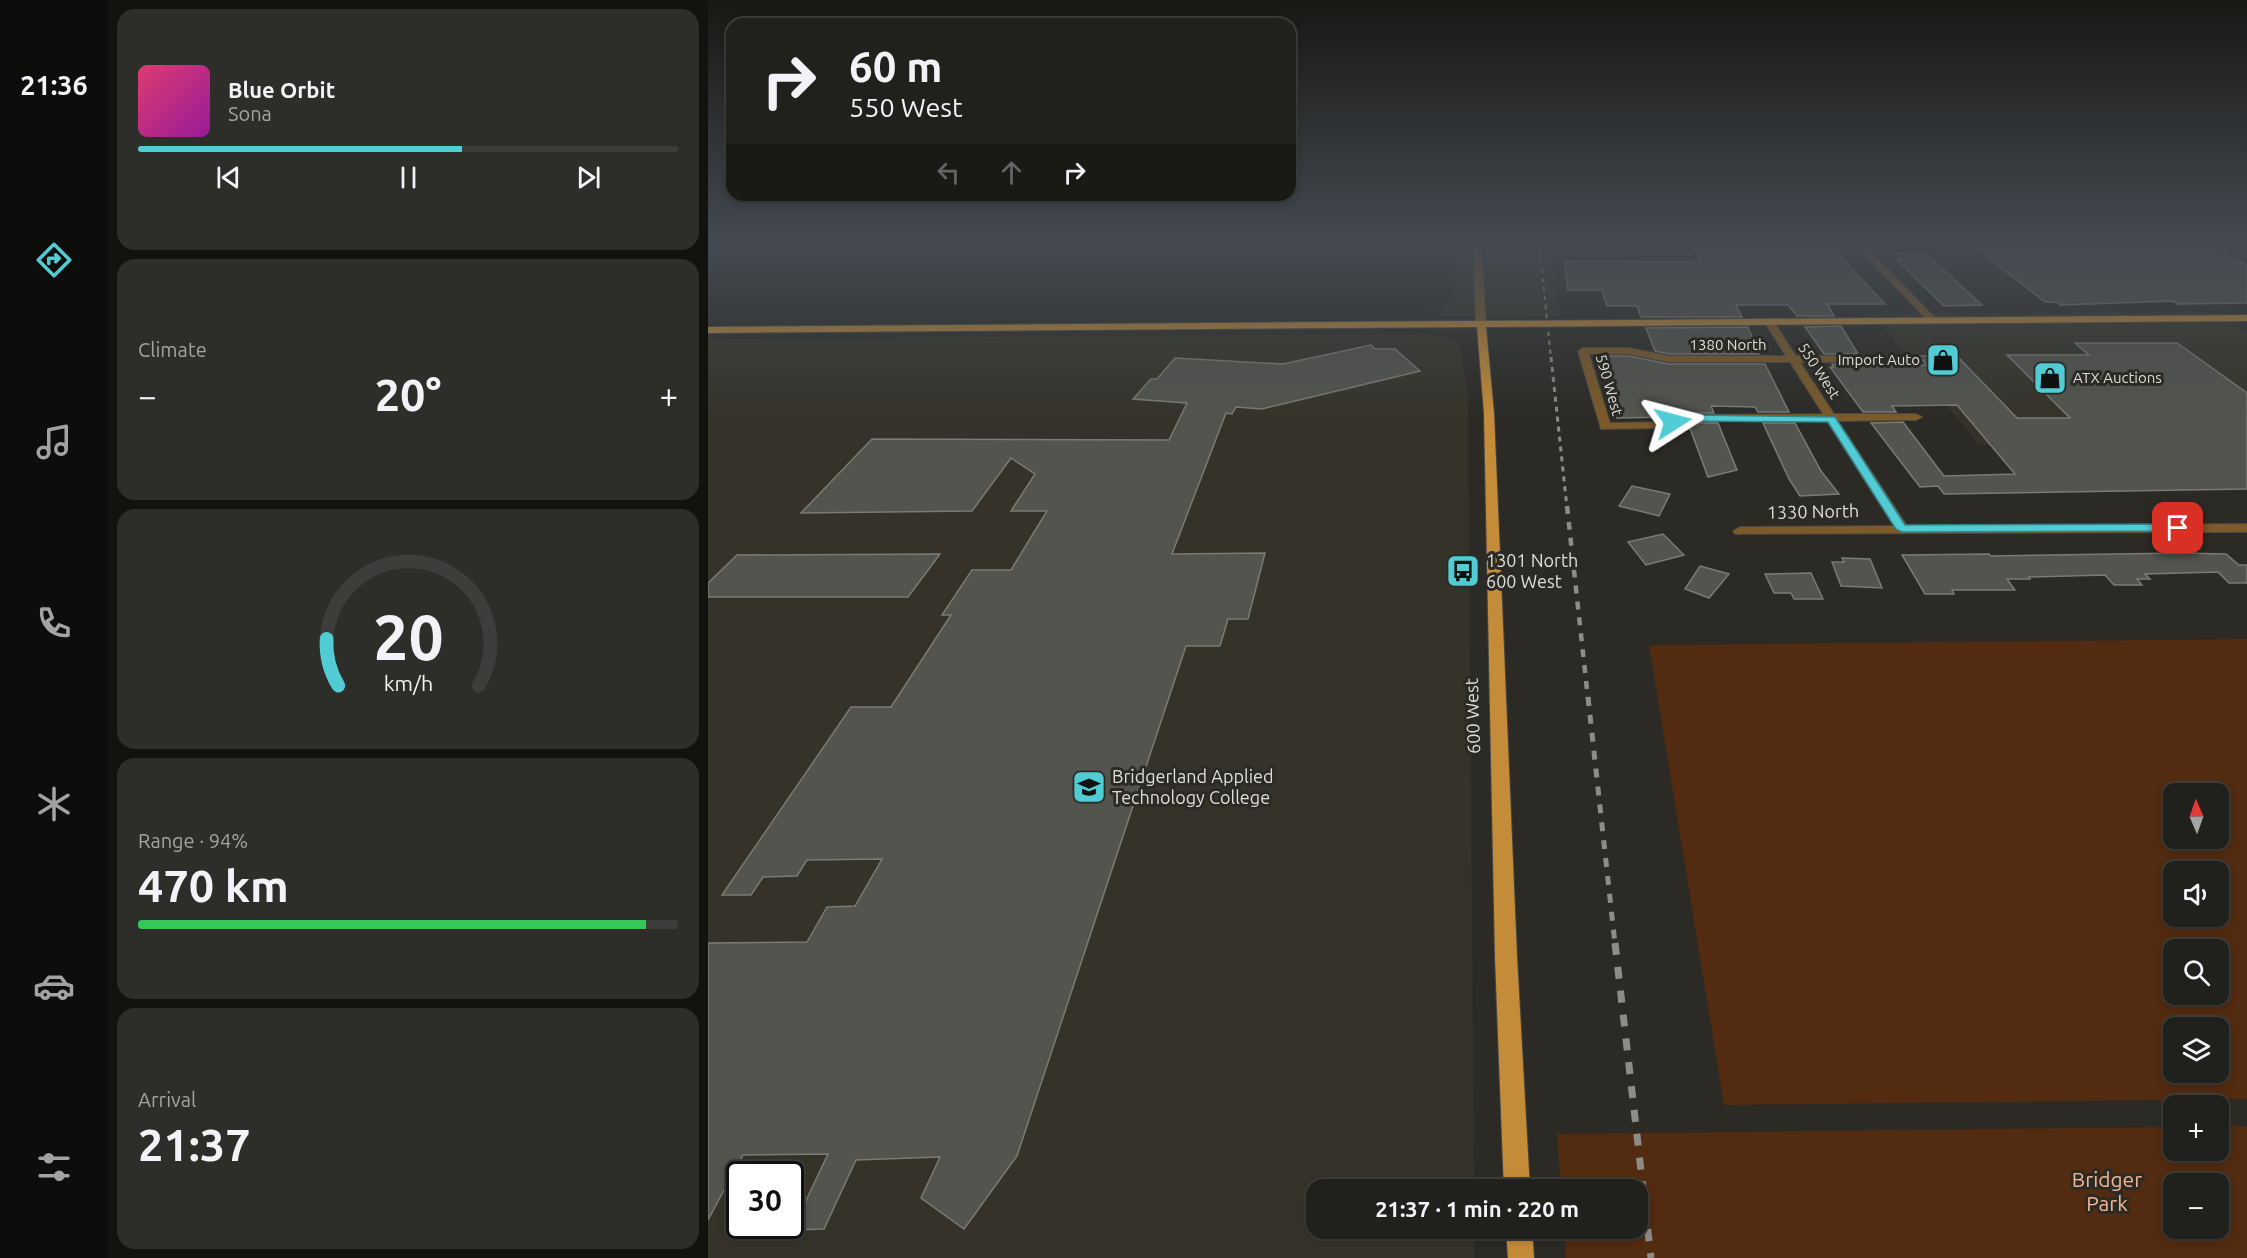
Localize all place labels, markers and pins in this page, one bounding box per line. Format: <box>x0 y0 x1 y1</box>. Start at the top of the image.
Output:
shop icon: Import Auto <box>1925 342 1961 378</box>
place label: Import Auto <box>1838 351 1920 368</box>
shop icon: ATX Auctions <box>2032 360 2068 396</box>
place label: ATX Auctions <box>2073 369 2162 386</box>
pin <box>2152 502 2203 553</box>
place label: 1301 North 600 West <box>1486 550 1578 591</box>
bus stop icon: 1301 North 600 West <box>1445 553 1481 589</box>
place label: Bridgerland Applied Technology College <box>1112 766 1274 807</box>
school or university icon: Bridgerland Applied Technology College <box>1071 769 1107 805</box>

